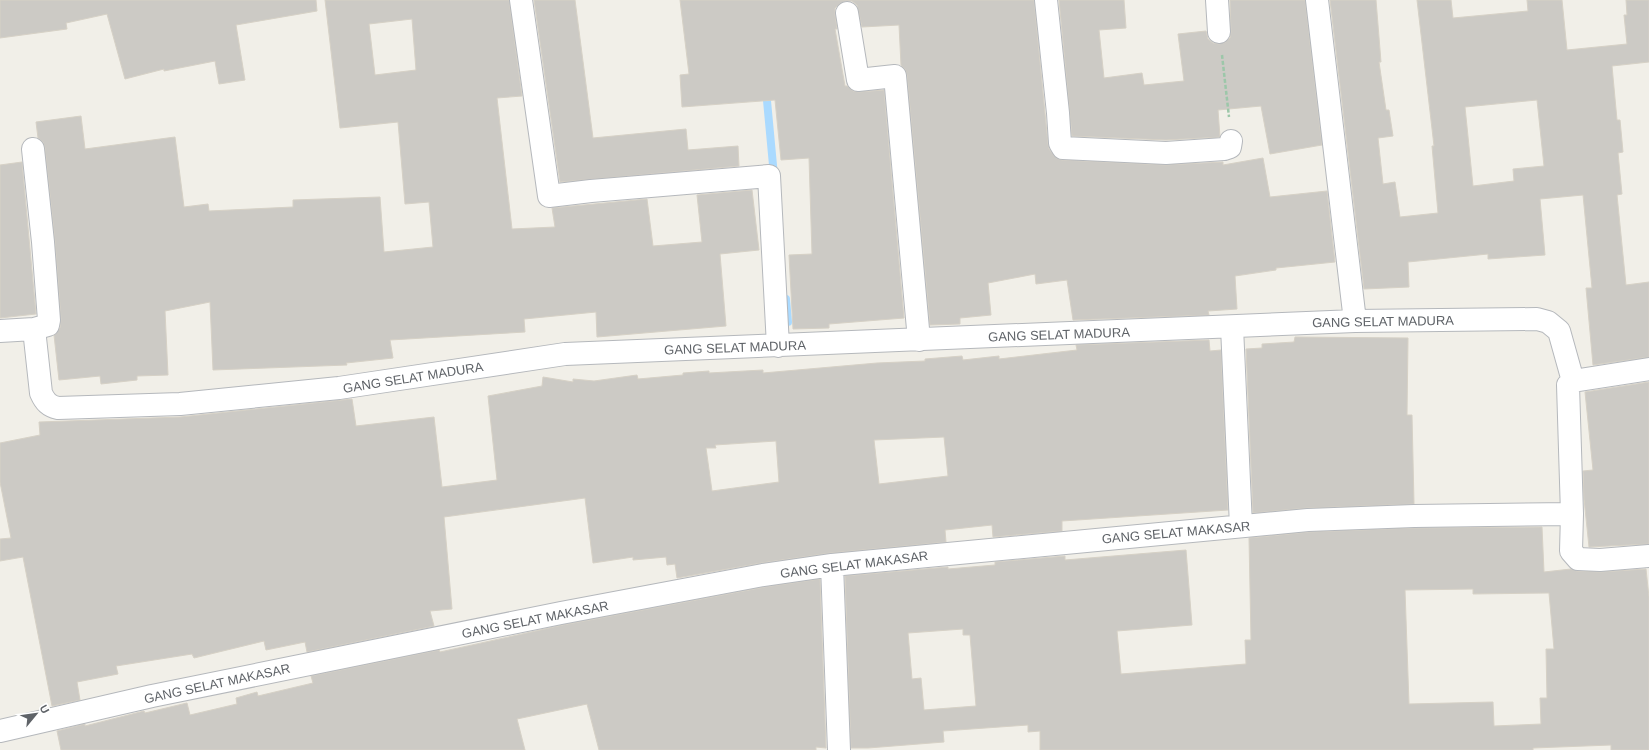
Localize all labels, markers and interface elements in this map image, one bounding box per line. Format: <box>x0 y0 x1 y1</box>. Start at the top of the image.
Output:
street label: GANG SELAT MADURA <box>1312 313 1454 330</box>
street label: GANG SELAT MADURA <box>988 325 1130 344</box>
street label: GANG SELAT MADURA <box>664 338 806 357</box>
street label: GANG SELAT MADURA <box>342 359 485 396</box>
street label: GANG SELAT MAKASAR <box>1101 519 1251 546</box>
street label: GANG SELAT MAKASAR <box>779 548 929 581</box>
street label: GANG SELAT MAKASAR <box>461 598 610 641</box>
street label: GANG SELAT MAKASAR <box>143 661 292 706</box>
north arrow <box>16 694 56 734</box>
text: U <box>38 703 52 716</box>

